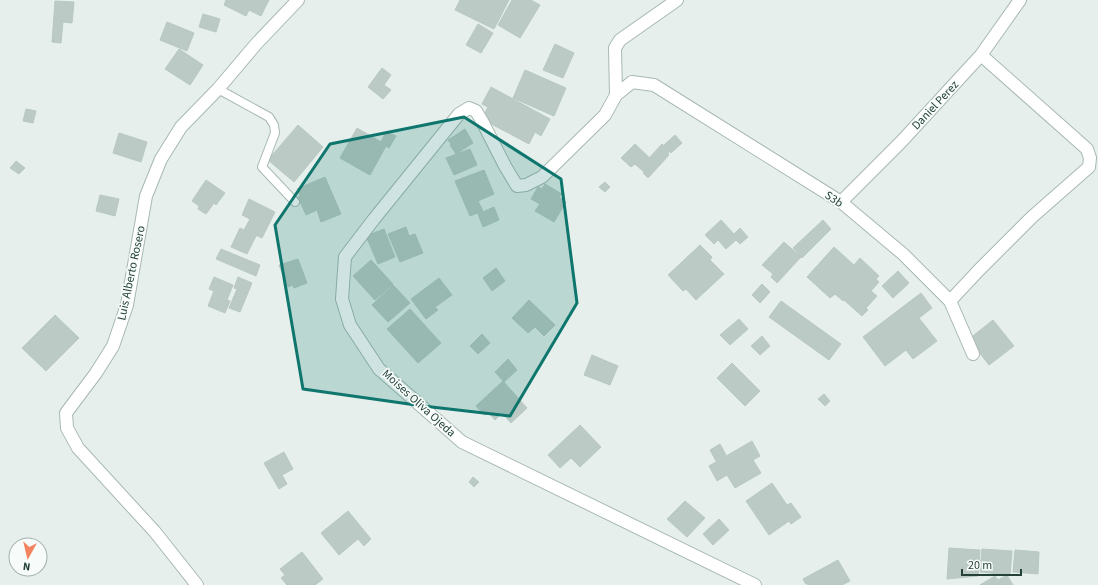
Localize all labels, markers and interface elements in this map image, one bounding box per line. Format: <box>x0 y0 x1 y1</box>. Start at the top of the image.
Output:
street label: Daniel Perez <box>908 77 963 134</box>
street label: S3b <box>821 187 847 212</box>
street label: Luis Alberto Rosero <box>113 224 150 322</box>
street label: Moises Oliva Ojeda <box>378 366 459 441</box>
north arrow <box>8 537 48 577</box>
scale bar <box>962 551 1021 577</box>
text: 20 m <box>968 557 992 574</box>
text: N <box>22 558 31 574</box>

